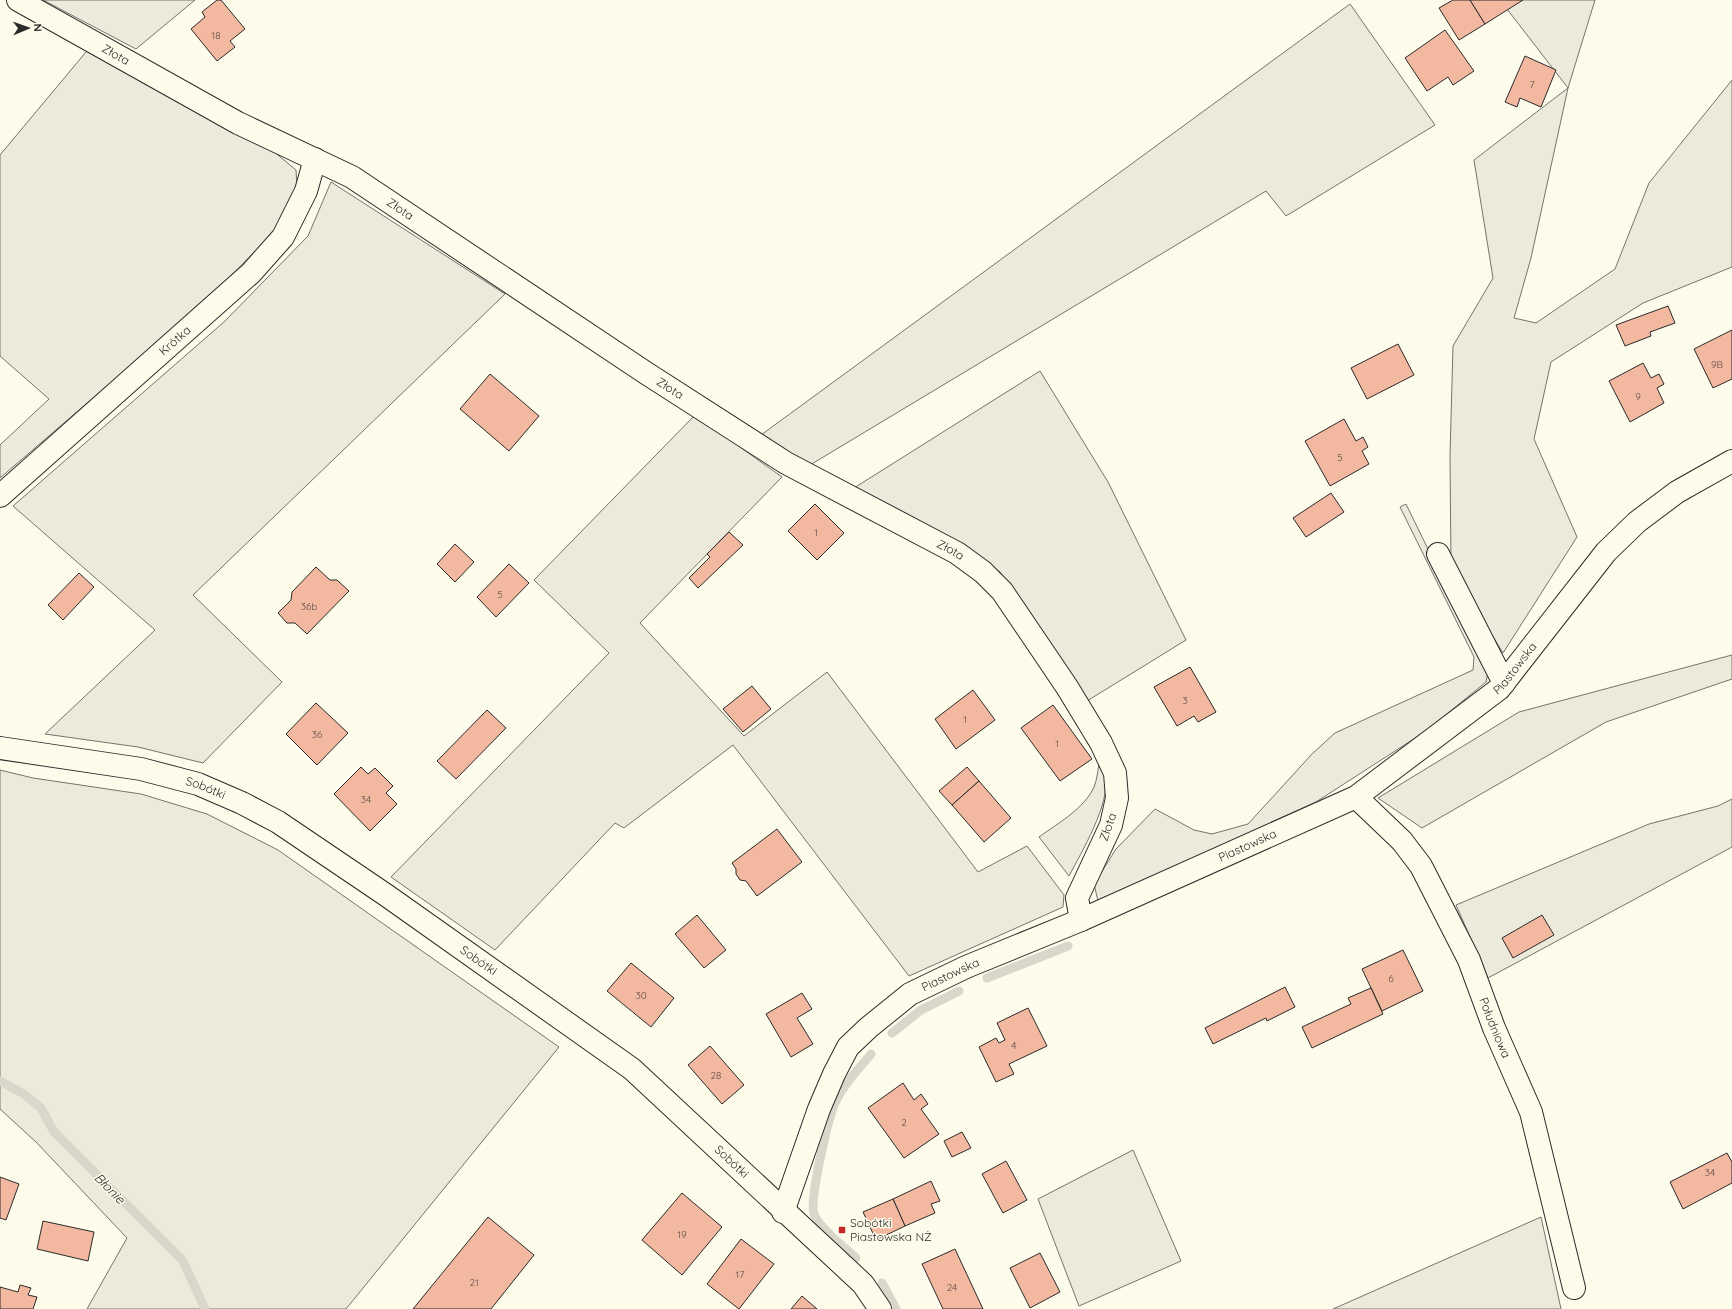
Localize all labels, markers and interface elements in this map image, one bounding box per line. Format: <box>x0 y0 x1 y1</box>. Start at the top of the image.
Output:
north arrow <box>8 8 48 48</box>
text: N <box>31 23 45 32</box>
house number: 18 <box>211 29 221 42</box>
street label: Złota <box>100 41 132 68</box>
house number: 7 <box>1529 78 1535 91</box>
street label: Złota <box>384 194 417 223</box>
street label: Krótka <box>156 322 194 358</box>
house number: 9B <box>1711 358 1724 371</box>
street label: Złota <box>654 374 687 402</box>
house number: 9 <box>1635 390 1641 403</box>
house number: 5 <box>1337 451 1343 464</box>
house number: 1 <box>814 526 818 539</box>
street label: Złota <box>934 536 968 563</box>
house number: 5 <box>497 588 503 601</box>
house number: 36b <box>301 600 317 613</box>
street label: Piastowska <box>1490 639 1540 698</box>
house number: 3 <box>1182 694 1188 707</box>
house number: 1 <box>963 713 967 726</box>
house number: 36 <box>312 728 323 741</box>
house number: 1 <box>1055 737 1059 750</box>
street label: Sobótki <box>184 773 228 802</box>
house number: 34 <box>361 793 371 806</box>
street label: Złota <box>1096 811 1119 843</box>
street label: Piastowska <box>1216 826 1279 865</box>
street label: Sobótki <box>458 942 500 978</box>
street label: Piastowska <box>919 954 981 994</box>
house number: 6 <box>1388 972 1394 985</box>
house number: 30 <box>635 989 647 1002</box>
street label: Południowa <box>1476 995 1514 1060</box>
house number: 4 <box>1011 1039 1017 1052</box>
house number: 28 <box>711 1069 721 1082</box>
house number: 2 <box>901 1116 907 1129</box>
street label: Sobótki <box>712 1142 752 1181</box>
house number: 34 <box>1705 1166 1715 1179</box>
water label: Błonie <box>91 1169 129 1207</box>
place label: Sobótki Piastowska NŻ <box>850 1215 932 1244</box>
marker: Sobótki Piastowska NŻ <box>837 1225 847 1235</box>
house number: 19 <box>677 1228 687 1241</box>
house number: 17 <box>736 1268 744 1281</box>
house number: 21 <box>469 1276 479 1289</box>
house number: 24 <box>947 1281 957 1294</box>

